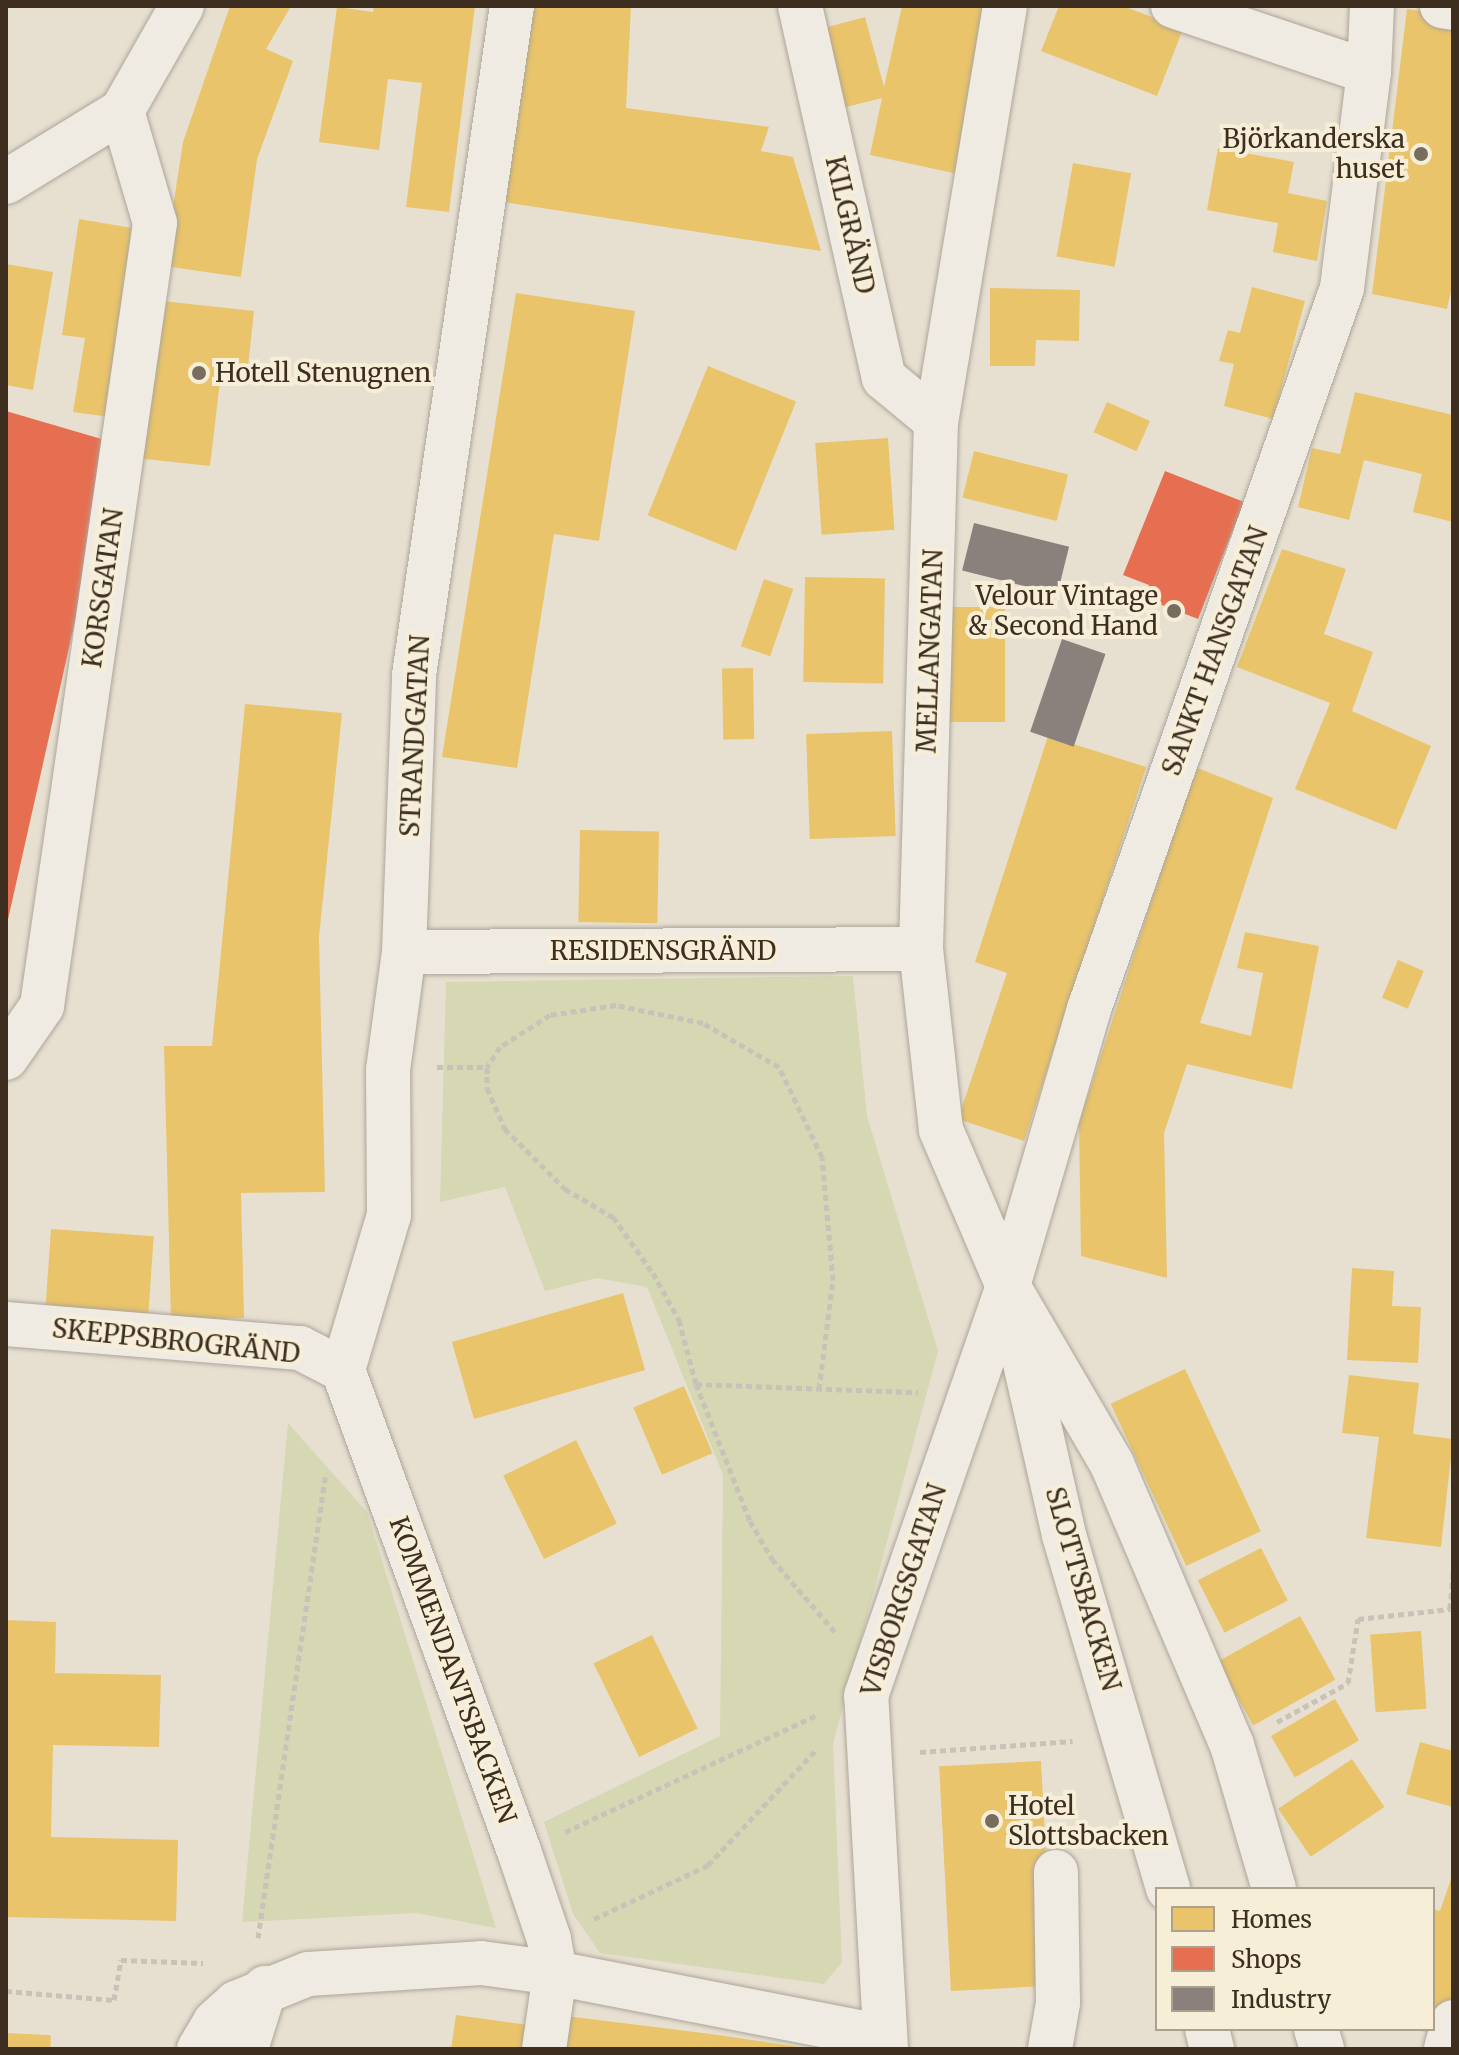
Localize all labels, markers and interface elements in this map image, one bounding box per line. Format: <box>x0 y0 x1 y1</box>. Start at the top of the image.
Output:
place label: Björkanderska huset <box>1222 123 1405 184</box>
marker: Björkanderska huset <box>1412 145 1430 163</box>
street label: KILGRÄND <box>819 153 881 297</box>
place label: Hotell Stenugnen <box>215 357 431 389</box>
marker: Hotell Stenugnen <box>190 364 208 382</box>
street label: KORSGATAN <box>76 506 130 670</box>
street label: SANKT HANSGATAN <box>1155 522 1275 780</box>
street label: MELLANGATAN <box>911 548 949 754</box>
place label: Velour Vintage & Second Hand <box>968 580 1158 642</box>
marker: Velour Vintage & Second Hand <box>1165 602 1183 620</box>
street label: STRANDGATAN <box>394 634 436 838</box>
street label: RESIDENSGRÄND <box>550 935 776 967</box>
street label: SKEPPSBROGRÄND <box>50 1312 302 1370</box>
street label: VISBORGSGATAN <box>855 1480 953 1700</box>
street label: SLOTTSBACKEN <box>1039 1483 1127 1695</box>
street label: KOMMENDANTSBACKEN <box>383 1512 523 1828</box>
place label: Hotel Slottsbacken <box>1008 1790 1169 1852</box>
marker: Hotel Slottsbacken <box>983 1812 1001 1830</box>
legend <box>1155 1887 1435 2031</box>
text: Homes <box>1231 1904 1312 1935</box>
text: Shops <box>1231 1944 1302 1975</box>
text: Industry <box>1231 1984 1331 2015</box>

